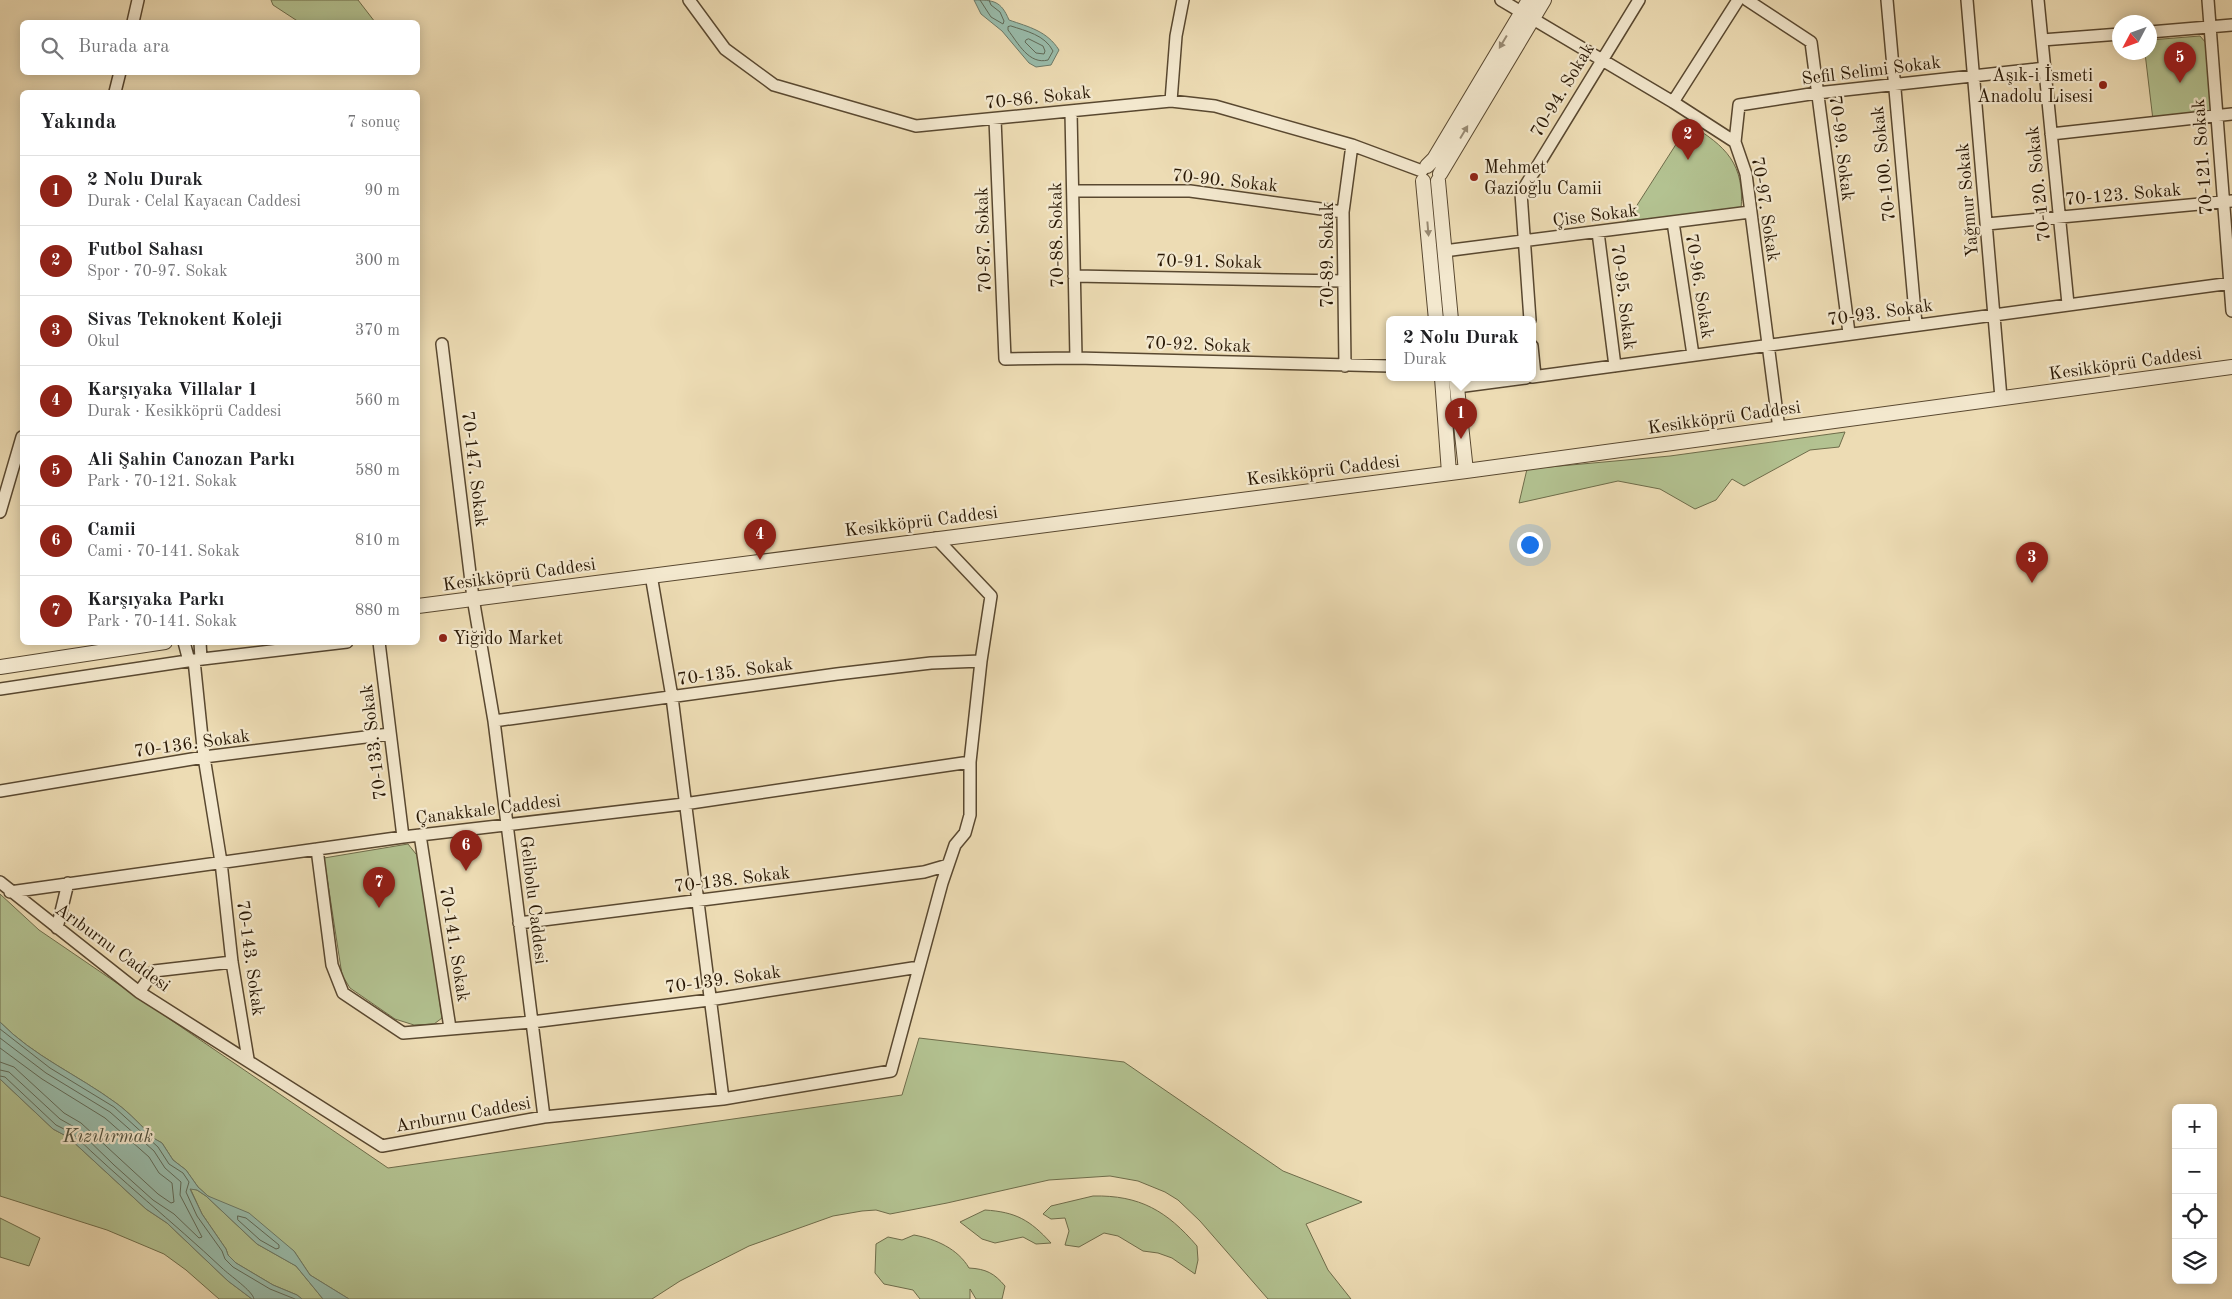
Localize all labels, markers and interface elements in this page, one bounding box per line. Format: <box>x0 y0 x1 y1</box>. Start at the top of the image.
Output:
north arrow <box>2112 15 2157 60</box>
search box <box>20 20 420 75</box>
icon: search <box>38 34 66 62</box>
one-way arrow <box>1499 35 1508 48</box>
text: Burada ara <box>78 38 170 57</box>
street label: 70-94. Sokak <box>1528 40 1598 141</box>
pin: 5 <box>2164 42 2196 83</box>
street label: Sefil Selimi Sokak <box>1801 54 1942 88</box>
place label: Aşık-i İsmeti Anadolu Lisesi <box>1977 64 2093 106</box>
marker: Aşık-i İsmeti Anadolu Lisesi <box>2097 79 2109 91</box>
street label: 70-86. Sokak <box>984 83 1092 112</box>
street label: 70-99. Sokak <box>1826 94 1856 202</box>
street label: 70-121. Sokak <box>2190 98 2216 216</box>
street label: 70-100. Sokak <box>1869 105 1899 223</box>
text: Yakında <box>40 112 116 133</box>
text: 7 sonuç <box>347 115 400 131</box>
pin: 2 <box>1672 119 1704 160</box>
street label: 70-120. Sokak <box>2024 125 2054 243</box>
one-way arrow <box>1460 126 1469 139</box>
street label: Yağmur Sokak <box>1954 142 1982 258</box>
street label: 70-97. Sokak <box>1748 155 1782 263</box>
place label: Mehmet Gazioğlu Camii <box>1484 159 1602 198</box>
street label: 70-90. Sokak <box>1171 166 1279 195</box>
text: 2 Nolu Durak <box>87 171 203 190</box>
marker: Mehmet Gazioğlu Camii <box>1468 171 1480 183</box>
street label: 70-123. Sokak <box>2064 181 2182 209</box>
street label: 70-88. Sokak <box>1047 182 1067 288</box>
text: 1 <box>51 183 61 199</box>
text: 90 m <box>364 183 400 199</box>
street label: 70-87. Sokak <box>973 187 995 293</box>
text: Durak · Celal Kayacan Caddesi <box>87 194 301 210</box>
street label: 70-89. Sokak <box>1319 202 1337 308</box>
street label: Çise Sokak <box>1551 202 1639 230</box>
one-way arrow <box>1424 221 1432 237</box>
street label: 70-96. Sokak <box>1682 232 1716 340</box>
text: Futbol Sahası <box>87 241 203 260</box>
street label: 70-95. Sokak <box>1608 243 1638 351</box>
street label: 70-91. Sokak <box>1156 252 1262 272</box>
text: 2 <box>51 253 61 269</box>
text: 300 m <box>355 253 400 269</box>
text: Spor · 70-97. Sokak <box>87 264 228 280</box>
street label: 70-93. Sokak <box>1826 297 1934 329</box>
text: Sivas Teknokent Koleji <box>87 311 282 330</box>
popup <box>1386 316 1536 381</box>
text: 3 <box>51 323 61 339</box>
text: 370 m <box>355 323 400 339</box>
text: 2 Nolu Durak <box>1403 329 1519 348</box>
text: Okul <box>87 334 119 350</box>
street label: 70-92. Sokak <box>1145 334 1251 356</box>
street label: Kesikköprü Caddesi <box>2048 344 2203 384</box>
text: Durak <box>1403 352 1447 368</box>
text: Karşıyaka Villalar 1 <box>87 381 258 400</box>
text: 4 <box>51 393 61 409</box>
text: 560 m <box>355 393 400 409</box>
pin: 1 <box>1445 398 1477 439</box>
street label: Kesikköprü Caddesi <box>1647 398 1802 438</box>
text: Durak · Kesikköprü Caddesi <box>87 404 281 420</box>
street label: 70-147. Sokak <box>458 410 490 528</box>
text: Ali Şahin Canozan Parkı <box>87 451 295 470</box>
street label: Kesikköprü Caddesi <box>1245 453 1401 489</box>
text: 5 <box>51 463 61 479</box>
text: 580 m <box>355 463 400 479</box>
text: Park · 70-121. Sokak <box>87 474 237 490</box>
street label: Kesikköprü Caddesi <box>843 504 999 540</box>
pin: 4 <box>744 519 776 560</box>
text: Camii <box>87 521 136 540</box>
your location <box>1517 532 1543 558</box>
text: 6 <box>51 533 61 549</box>
text: 810 m <box>355 533 400 549</box>
pin: 3 <box>2016 542 2048 583</box>
text: Cami · 70-141. Sokak <box>87 544 240 560</box>
street label: Kesikköprü Caddesi <box>442 555 597 595</box>
text: Karşıyaka Parkı <box>87 591 225 610</box>
text: 7 <box>51 603 61 619</box>
text: 880 m <box>355 603 400 619</box>
text: Park · 70-141. Sokak <box>87 614 237 630</box>
place label: Yiğido Market <box>453 630 563 648</box>
marker: Yiğido Market <box>437 632 449 644</box>
street label: 70-135. Sokak <box>676 655 794 689</box>
street label: 70-133. Sokak <box>358 683 390 801</box>
street label: 70-136. Sokak <box>133 727 251 761</box>
street label: Çanakkale Caddesi <box>415 792 562 828</box>
pin: 6 <box>450 830 482 871</box>
street label: Gelibolu Caddesi <box>516 835 550 966</box>
street label: 70-138. Sokak <box>673 864 791 896</box>
pin: 7 <box>363 867 395 908</box>
street label: 70-141. Sokak <box>436 885 472 1003</box>
street label: 70-143. Sokak <box>233 899 267 1017</box>
street label: Arıburnu Caddesi <box>52 900 173 996</box>
street label: 70-139. Sokak <box>664 963 782 997</box>
street label: Arıburnu Caddesi <box>394 1094 532 1136</box>
map controls <box>2172 1104 2217 1284</box>
button: + <box>2172 1104 2217 1149</box>
water label: Kızılırmak <box>62 1128 153 1147</box>
button: − <box>2172 1149 2217 1194</box>
button: locate <box>2172 1194 2217 1239</box>
button: layers <box>2172 1239 2217 1284</box>

